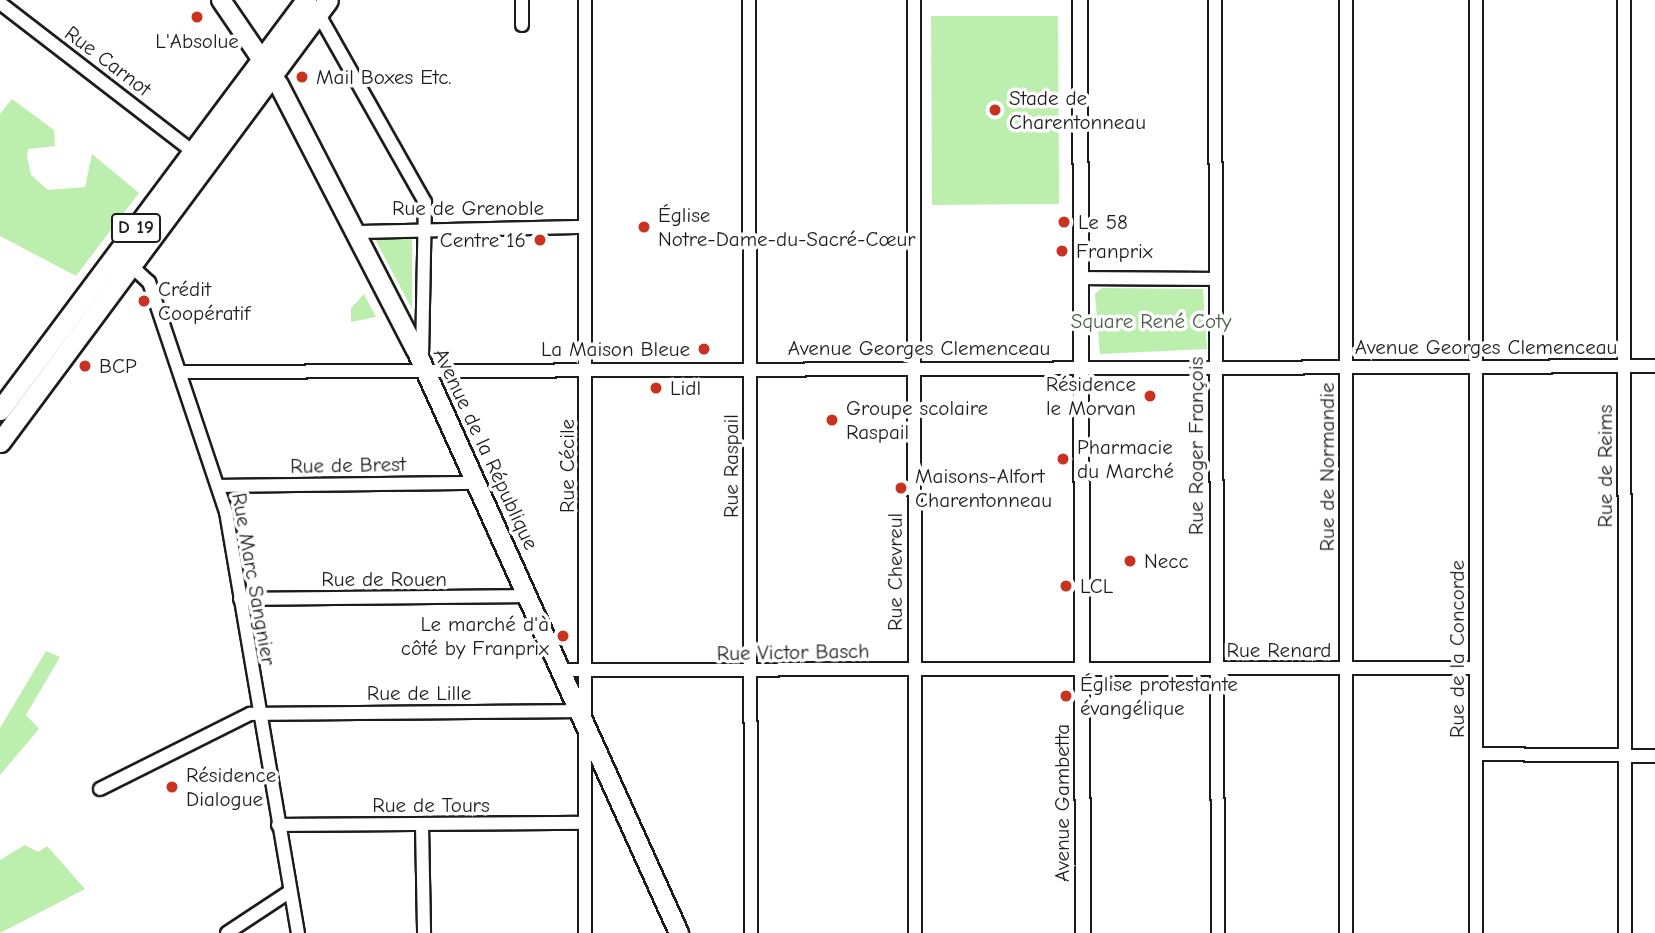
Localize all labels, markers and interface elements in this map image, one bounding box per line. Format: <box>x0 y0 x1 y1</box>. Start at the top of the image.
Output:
marker: L'Absolue <box>189 9 205 25</box>
street label: Rue Carnot <box>60 20 156 102</box>
place label: L'Absolue <box>155 28 239 54</box>
place label: Mail Boxes Etc. <box>316 64 452 90</box>
marker: Mail Boxes Etc. <box>294 69 310 85</box>
place label: Stade de Charentonneau <box>1009 85 1146 135</box>
marker: Stade de Charentonneau <box>987 102 1003 118</box>
street label: Rue de Grenoble <box>392 195 544 221</box>
place label: Église Notre-Dame-du-Sacré-Cœur <box>658 202 916 252</box>
place label: Le 58 <box>1078 209 1128 235</box>
road number: D 19 <box>110 212 162 244</box>
marker: Le 58 <box>1056 214 1072 230</box>
marker: Église Notre-Dame-du-Sacré-Cœur <box>636 219 652 235</box>
place label: Centre 16 <box>440 227 526 253</box>
marker: Centre 16 <box>532 232 548 248</box>
place label: Franprix <box>1076 238 1153 264</box>
marker: Franprix <box>1054 243 1070 259</box>
place label: Crédit Coopératif <box>158 276 250 326</box>
marker: Crédit Coopératif <box>136 293 152 309</box>
park label: Square René Coty <box>1071 308 1231 334</box>
street label: Avenue Georges Clemenceau <box>1355 334 1617 360</box>
street label: Avenue Georges Clemenceau <box>788 335 1050 361</box>
place label: La Maison Bleue <box>541 336 690 362</box>
marker: La Maison Bleue <box>696 341 712 357</box>
street label: Avenue de la République <box>428 344 544 554</box>
place label: BCP <box>99 353 137 379</box>
street label: Rue Roger François <box>1183 357 1209 535</box>
marker: BCP <box>77 358 93 374</box>
place label: Résidence le Morvan <box>1046 371 1136 421</box>
place label: Lidl <box>670 375 701 401</box>
marker: Lidl <box>648 380 664 396</box>
street label: Rue de Normandie <box>1314 383 1340 551</box>
marker: Résidence le Morvan <box>1142 388 1158 404</box>
place label: Groupe scolaire Raspail <box>846 395 988 445</box>
street label: Rue de Reims <box>1592 404 1618 528</box>
marker: Groupe scolaire Raspail <box>824 412 840 428</box>
street label: Rue Raspail <box>718 414 744 518</box>
street label: Rue Cécile <box>554 419 580 513</box>
place label: Pharmacie du Marché <box>1077 434 1174 484</box>
street label: Rue de Brest <box>290 451 406 479</box>
marker: Pharmacie du Marché <box>1055 451 1071 467</box>
place label: Maisons-Alfort Charentonneau <box>915 463 1052 513</box>
marker: Maisons-Alfort Charentonneau <box>893 480 909 496</box>
street label: Rue Marc Sangnier <box>226 491 282 667</box>
street label: Rue Chevreul <box>882 513 908 631</box>
place label: Necc <box>1144 548 1189 574</box>
marker: Necc <box>1122 553 1138 569</box>
street label: Rue de la Concorde <box>1444 560 1470 738</box>
street label: Rue de Rouen <box>321 566 447 592</box>
place label: LCL <box>1080 573 1113 599</box>
marker: LCL <box>1058 578 1074 594</box>
place label: Le marché d'à côté by Franprix <box>401 611 549 661</box>
marker: Le marché d'à côté by Franprix <box>555 628 571 644</box>
street label: Rue Renard <box>1227 637 1331 663</box>
street label: Rue Victor Basch <box>716 638 870 666</box>
place label: Église protestante évangélique <box>1080 671 1238 721</box>
street label: Rue de Lille <box>367 680 471 706</box>
marker: Église protestante évangélique <box>1058 688 1074 704</box>
street label: Avenue Gambetta <box>1049 724 1075 882</box>
place label: Résidence Dialogue <box>186 762 276 812</box>
marker: Résidence Dialogue <box>164 779 180 795</box>
street label: Rue de Tours <box>372 792 490 818</box>

